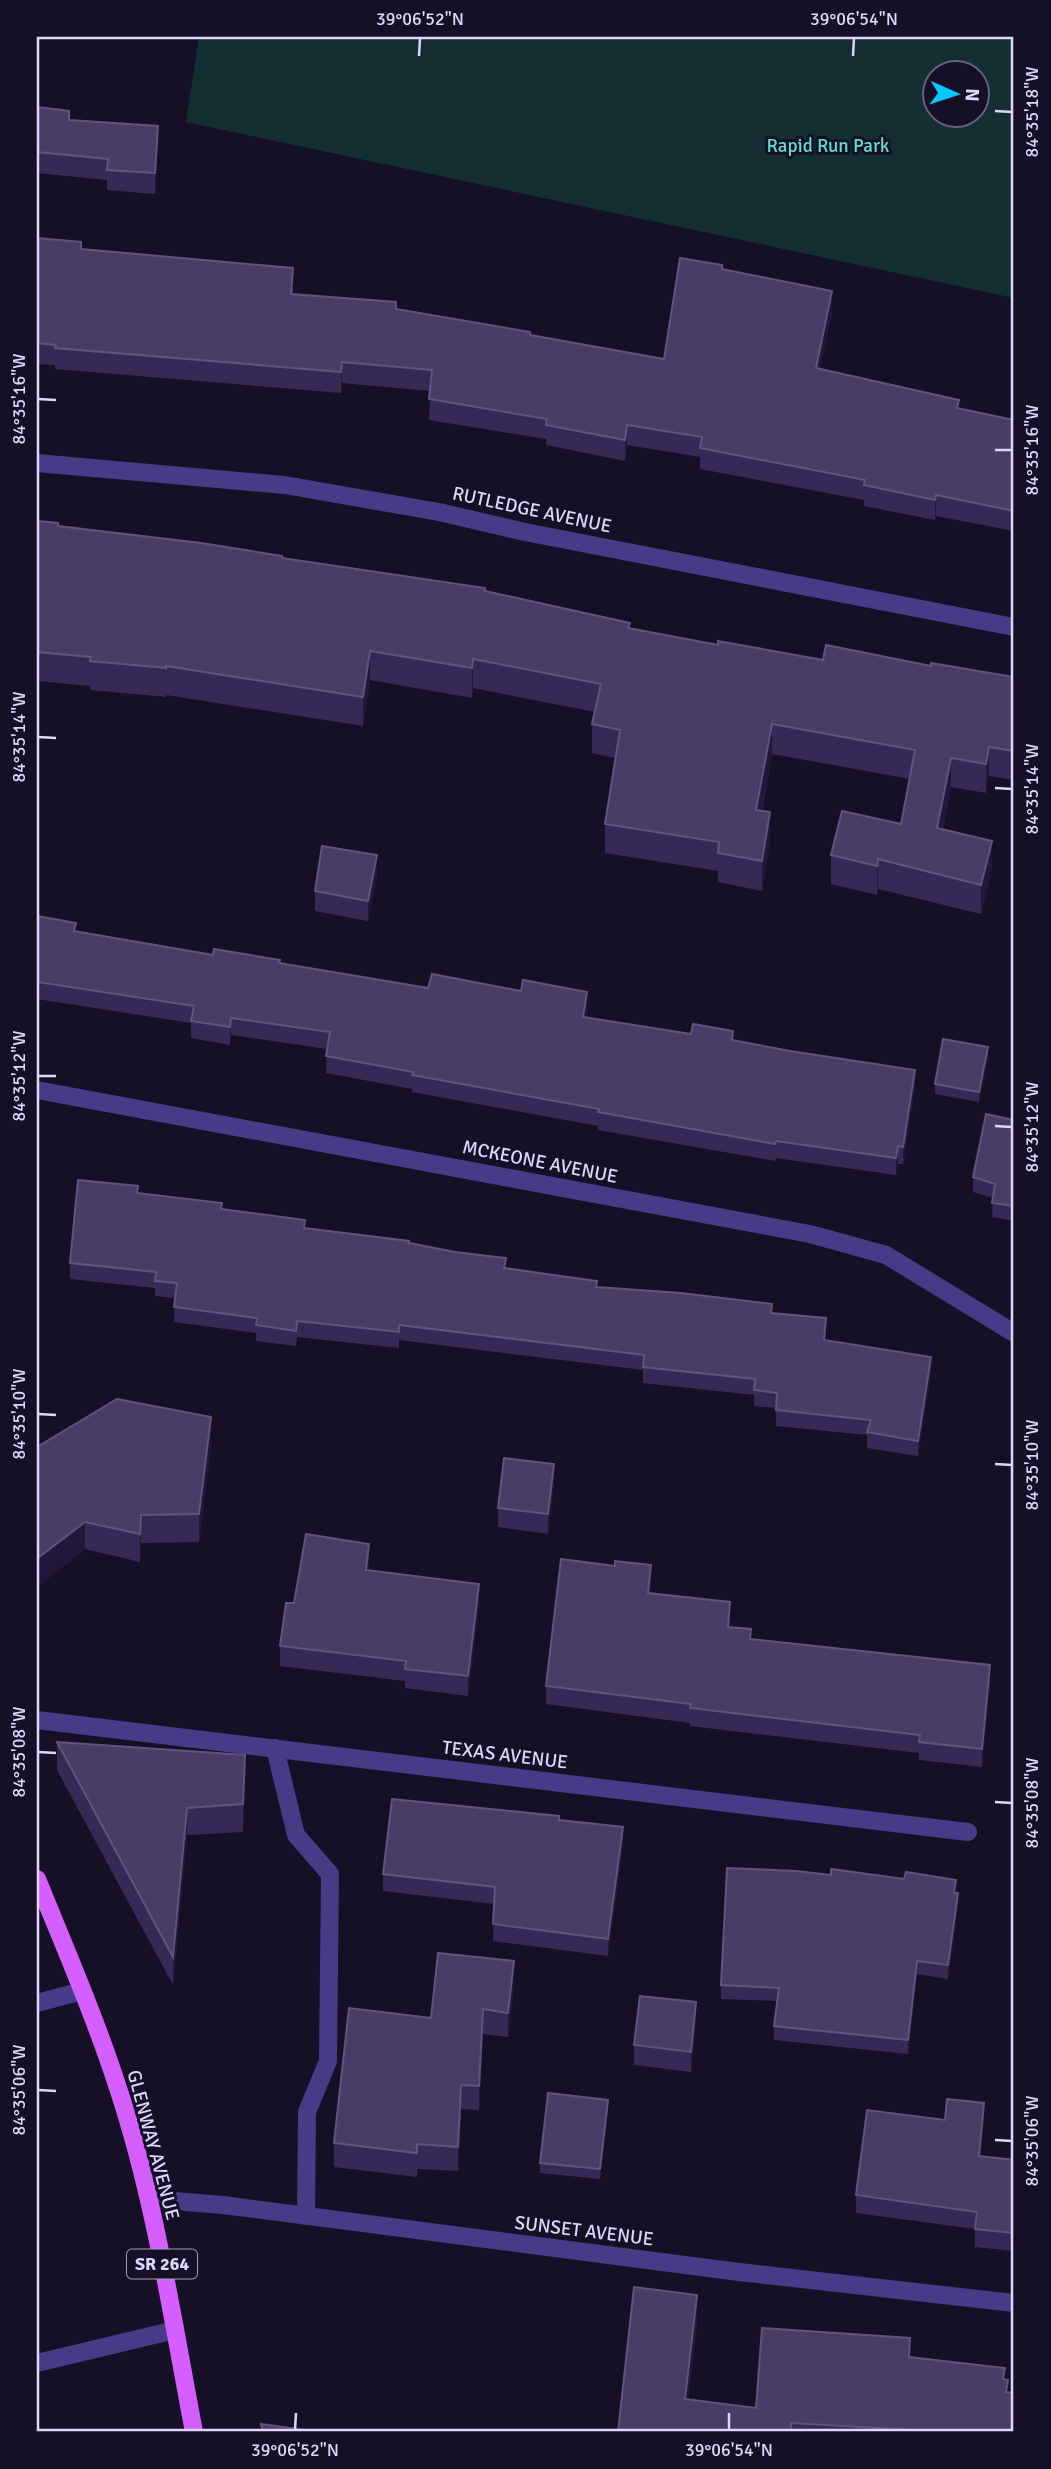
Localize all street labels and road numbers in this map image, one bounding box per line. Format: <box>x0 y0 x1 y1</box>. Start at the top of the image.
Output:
street label: RUTLEDGE AVENUE <box>450 481 614 539</box>
street label: MCKEONE AVENUE <box>460 1135 620 1189</box>
street label: TEXAS AVENUE <box>441 1735 569 1775</box>
street label: GLENWAY AVENUE <box>121 2067 185 2223</box>
street label: SUNSET AVENUE <box>513 2211 655 2251</box>
road number: SR 264 <box>127 2250 197 2278</box>

